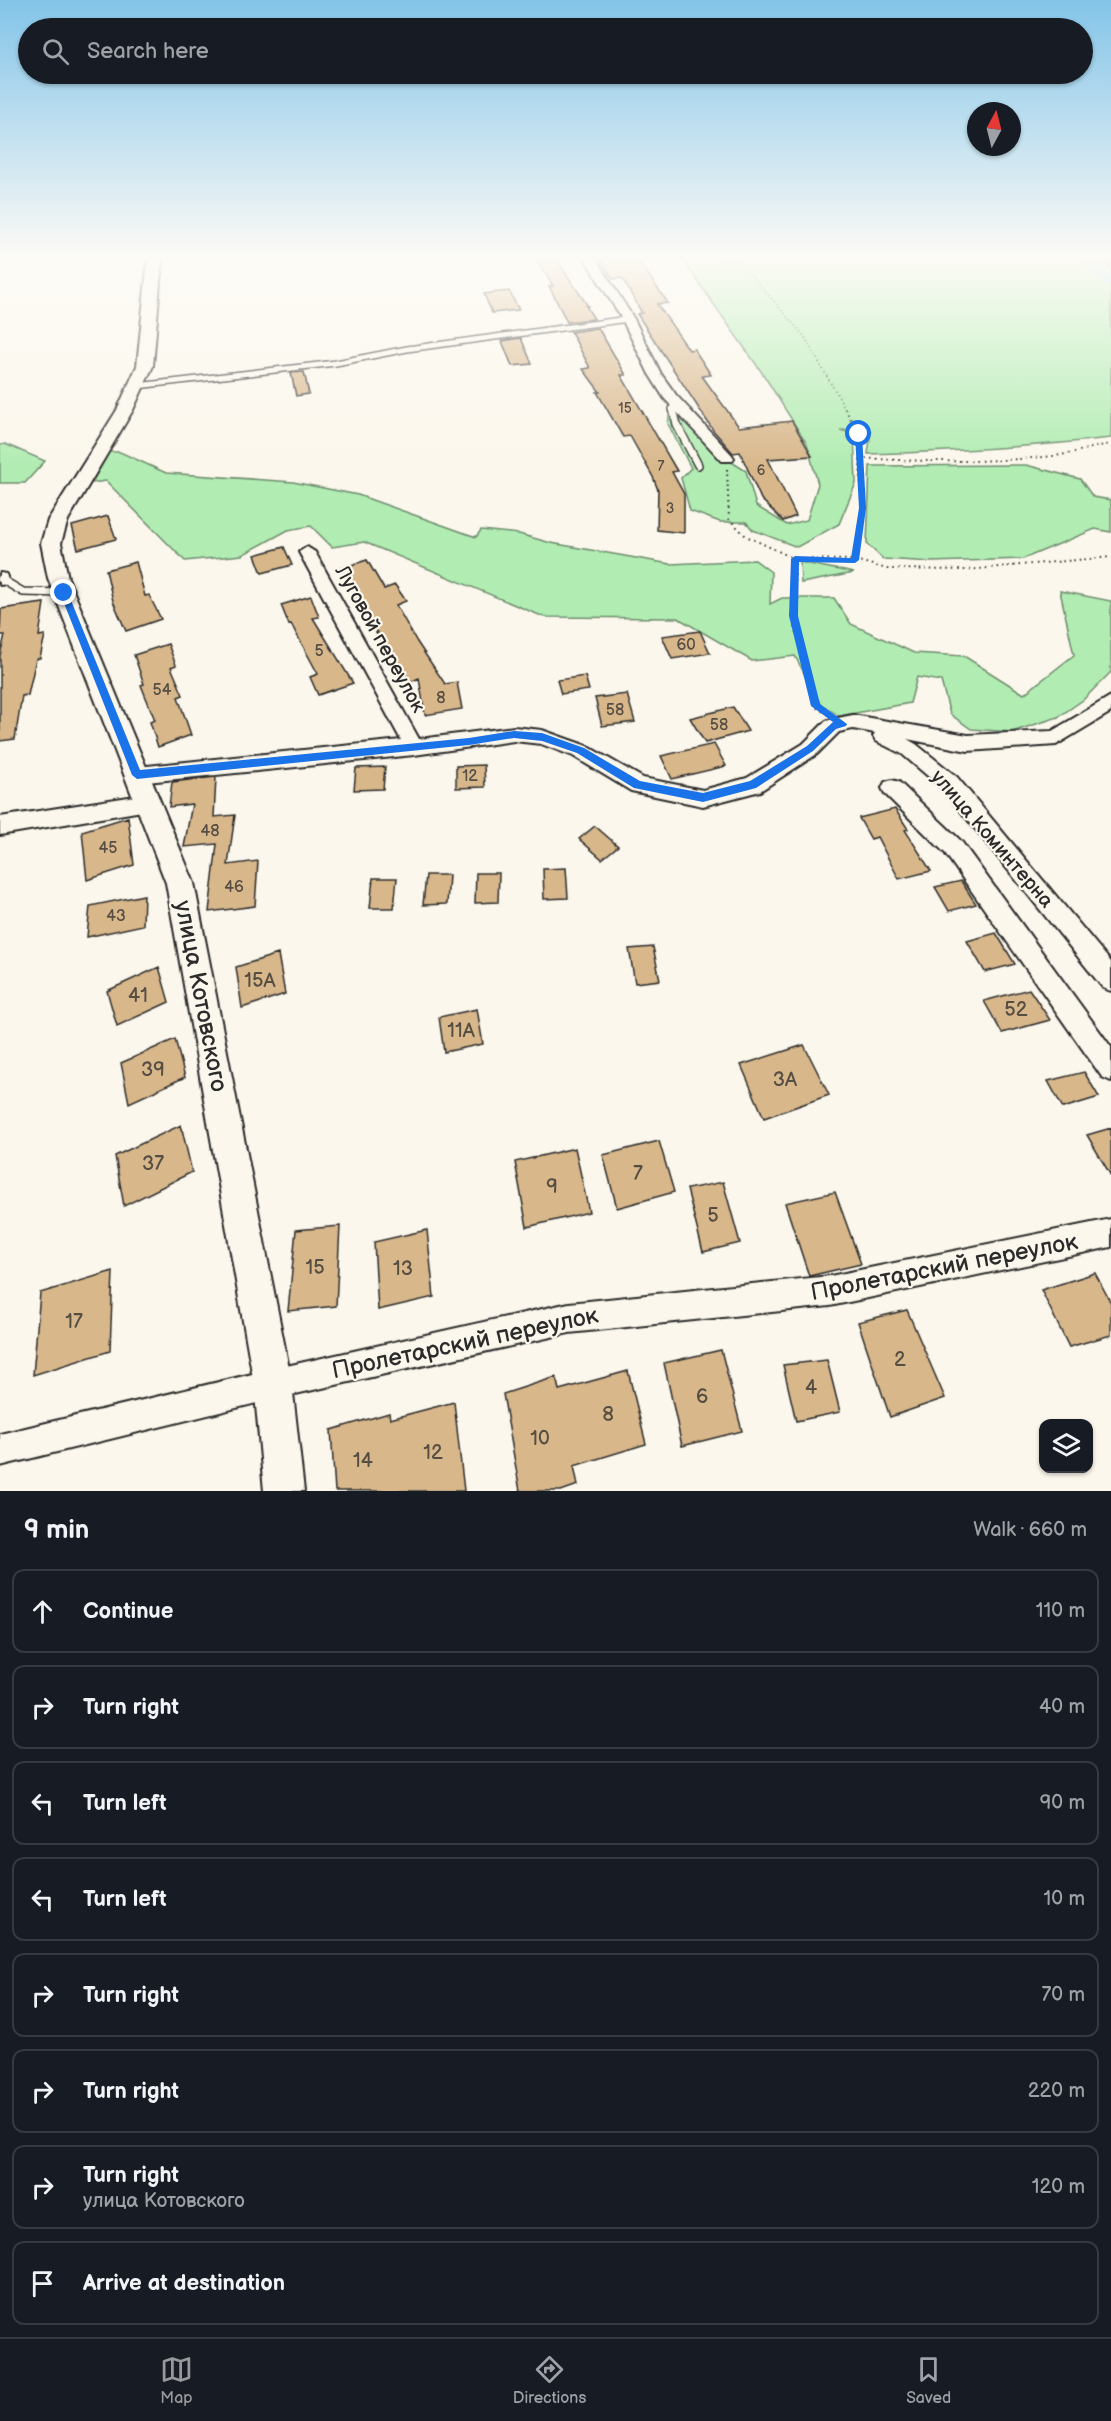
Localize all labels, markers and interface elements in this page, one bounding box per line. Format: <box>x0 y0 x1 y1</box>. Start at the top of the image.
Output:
search box <box>18 18 1093 84</box>
icon: search <box>39 35 72 68</box>
text: Search here <box>87 38 209 65</box>
north arrow <box>967 102 1021 156</box>
house number: 15 <box>618 400 632 417</box>
route start <box>845 420 871 446</box>
house number: 7 <box>658 458 665 475</box>
house number: 6 <box>757 462 766 479</box>
house number: 3 <box>666 500 674 517</box>
street label: Луговой переулок <box>329 560 430 717</box>
route end <box>50 579 76 605</box>
house number: 60 <box>676 636 696 655</box>
house number: 5 <box>314 642 324 661</box>
house number: 54 <box>153 681 172 700</box>
house number: 8 <box>436 689 446 708</box>
house number: 58 <box>606 701 624 720</box>
house number: 58 <box>710 716 728 735</box>
street label: улица Коминтерна <box>926 765 1058 913</box>
house number: 12 <box>462 767 478 786</box>
house number: 48 <box>200 822 220 841</box>
house number: 45 <box>99 839 117 858</box>
house number: 46 <box>224 878 244 897</box>
street label: улица Котовского <box>168 898 234 1094</box>
house number: 43 <box>106 907 126 926</box>
house number: 15А <box>244 969 277 993</box>
house number: 41 <box>128 984 148 1008</box>
house number: 52 <box>1004 998 1028 1022</box>
house number: 11А <box>447 1019 476 1043</box>
house number: 39 <box>141 1058 165 1082</box>
house number: 3А <box>773 1068 798 1092</box>
house number: 37 <box>142 1152 164 1176</box>
house number: 7 <box>633 1162 643 1186</box>
house number: 9 <box>546 1175 558 1199</box>
house number: 5 <box>707 1204 719 1228</box>
street label: Пролетарский переулок <box>808 1227 1080 1307</box>
house number: 15 <box>305 1256 325 1280</box>
house number: 13 <box>393 1257 413 1281</box>
street label: Пролетарский переулок <box>329 1301 601 1385</box>
house number: 17 <box>65 1310 83 1334</box>
house number: 2 <box>894 1348 906 1372</box>
house number: 4 <box>805 1376 817 1400</box>
house number: 6 <box>696 1385 708 1409</box>
house number: 8 <box>602 1403 614 1427</box>
map controls <box>1039 1419 1093 1473</box>
button: layers <box>1039 1419 1093 1473</box>
house number: 10 <box>530 1427 550 1451</box>
house number: 12 <box>423 1441 443 1465</box>
house number: 14 <box>353 1449 373 1473</box>
text: 9 min <box>24 1515 89 1546</box>
text: Walk · 660 m <box>973 1518 1087 1542</box>
icon: ahead <box>26 1595 59 1628</box>
text: Continue <box>83 1598 173 1625</box>
text: 110 m <box>1036 1599 1085 1623</box>
icon: right <box>26 1691 59 1724</box>
text: Turn right <box>83 1694 179 1721</box>
text: 40 m <box>1039 1695 1085 1719</box>
icon: left <box>26 1787 59 1820</box>
text: Turn left <box>83 1790 167 1817</box>
text: 90 m <box>1040 1791 1085 1815</box>
icon: left <box>26 1883 59 1916</box>
text: Turn left <box>83 1886 167 1913</box>
text: 10 m <box>1044 1887 1085 1911</box>
icon: right <box>26 1979 59 2012</box>
text: Turn right <box>83 1982 179 2009</box>
text: 70 m <box>1041 1983 1085 2007</box>
icon: right <box>26 2075 59 2108</box>
text: Turn right <box>83 2078 179 2105</box>
text: 220 m <box>1028 2079 1085 2103</box>
text: Turn right <box>83 2162 179 2189</box>
icon: right <box>26 2171 59 2204</box>
text: 120 m <box>1032 2175 1085 2199</box>
text: улица Котовского <box>83 2189 245 2213</box>
icon: arrive <box>26 2267 59 2300</box>
text: Arrive at destination <box>83 2270 285 2297</box>
tab: Map <box>160 2353 193 2408</box>
tab: Directions <box>513 2353 586 2408</box>
tab: Saved <box>906 2353 951 2408</box>

